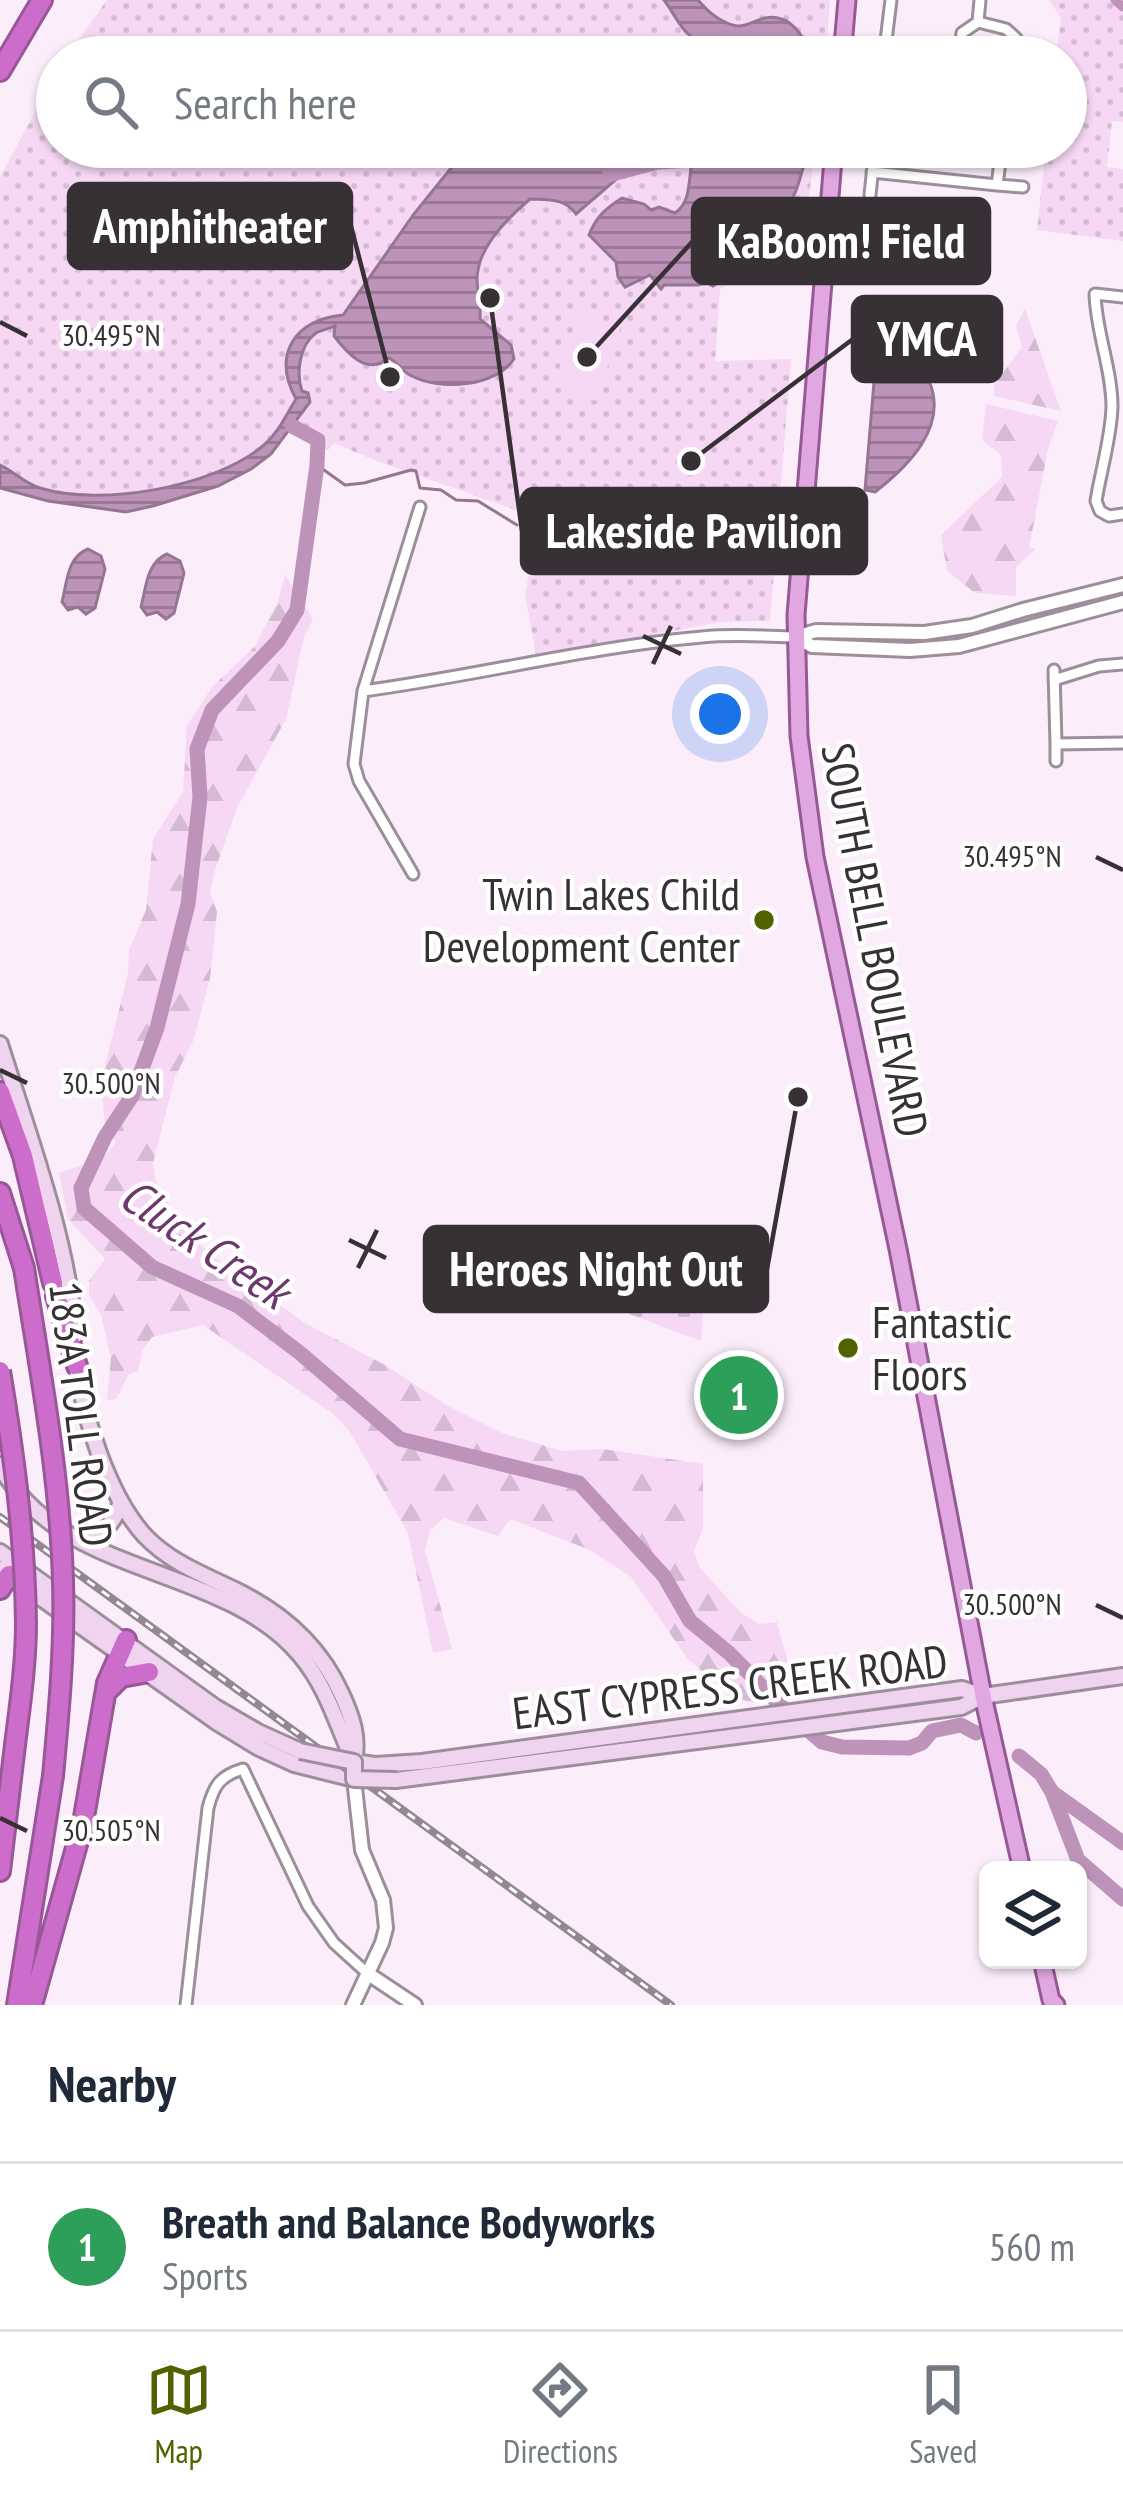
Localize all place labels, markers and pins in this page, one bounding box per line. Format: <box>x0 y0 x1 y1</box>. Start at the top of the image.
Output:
callout: Amphitheater <box>69 184 351 268</box>
callout: KaBoom! Field <box>693 199 989 283</box>
callout: YMCA <box>853 297 1001 381</box>
callout: Lakeside Pavilion <box>522 489 866 573</box>
place label: Twin Lakes Child Development Center <box>423 864 741 974</box>
marker: Twin Lakes Child Development Center <box>751 907 777 933</box>
callout: Heroes Night Out <box>425 1227 767 1311</box>
place label: Fantastic Floors <box>872 1292 1012 1402</box>
marker: Fantastic Floors <box>835 1335 861 1361</box>
pin: 1 <box>700 1350 778 1440</box>

